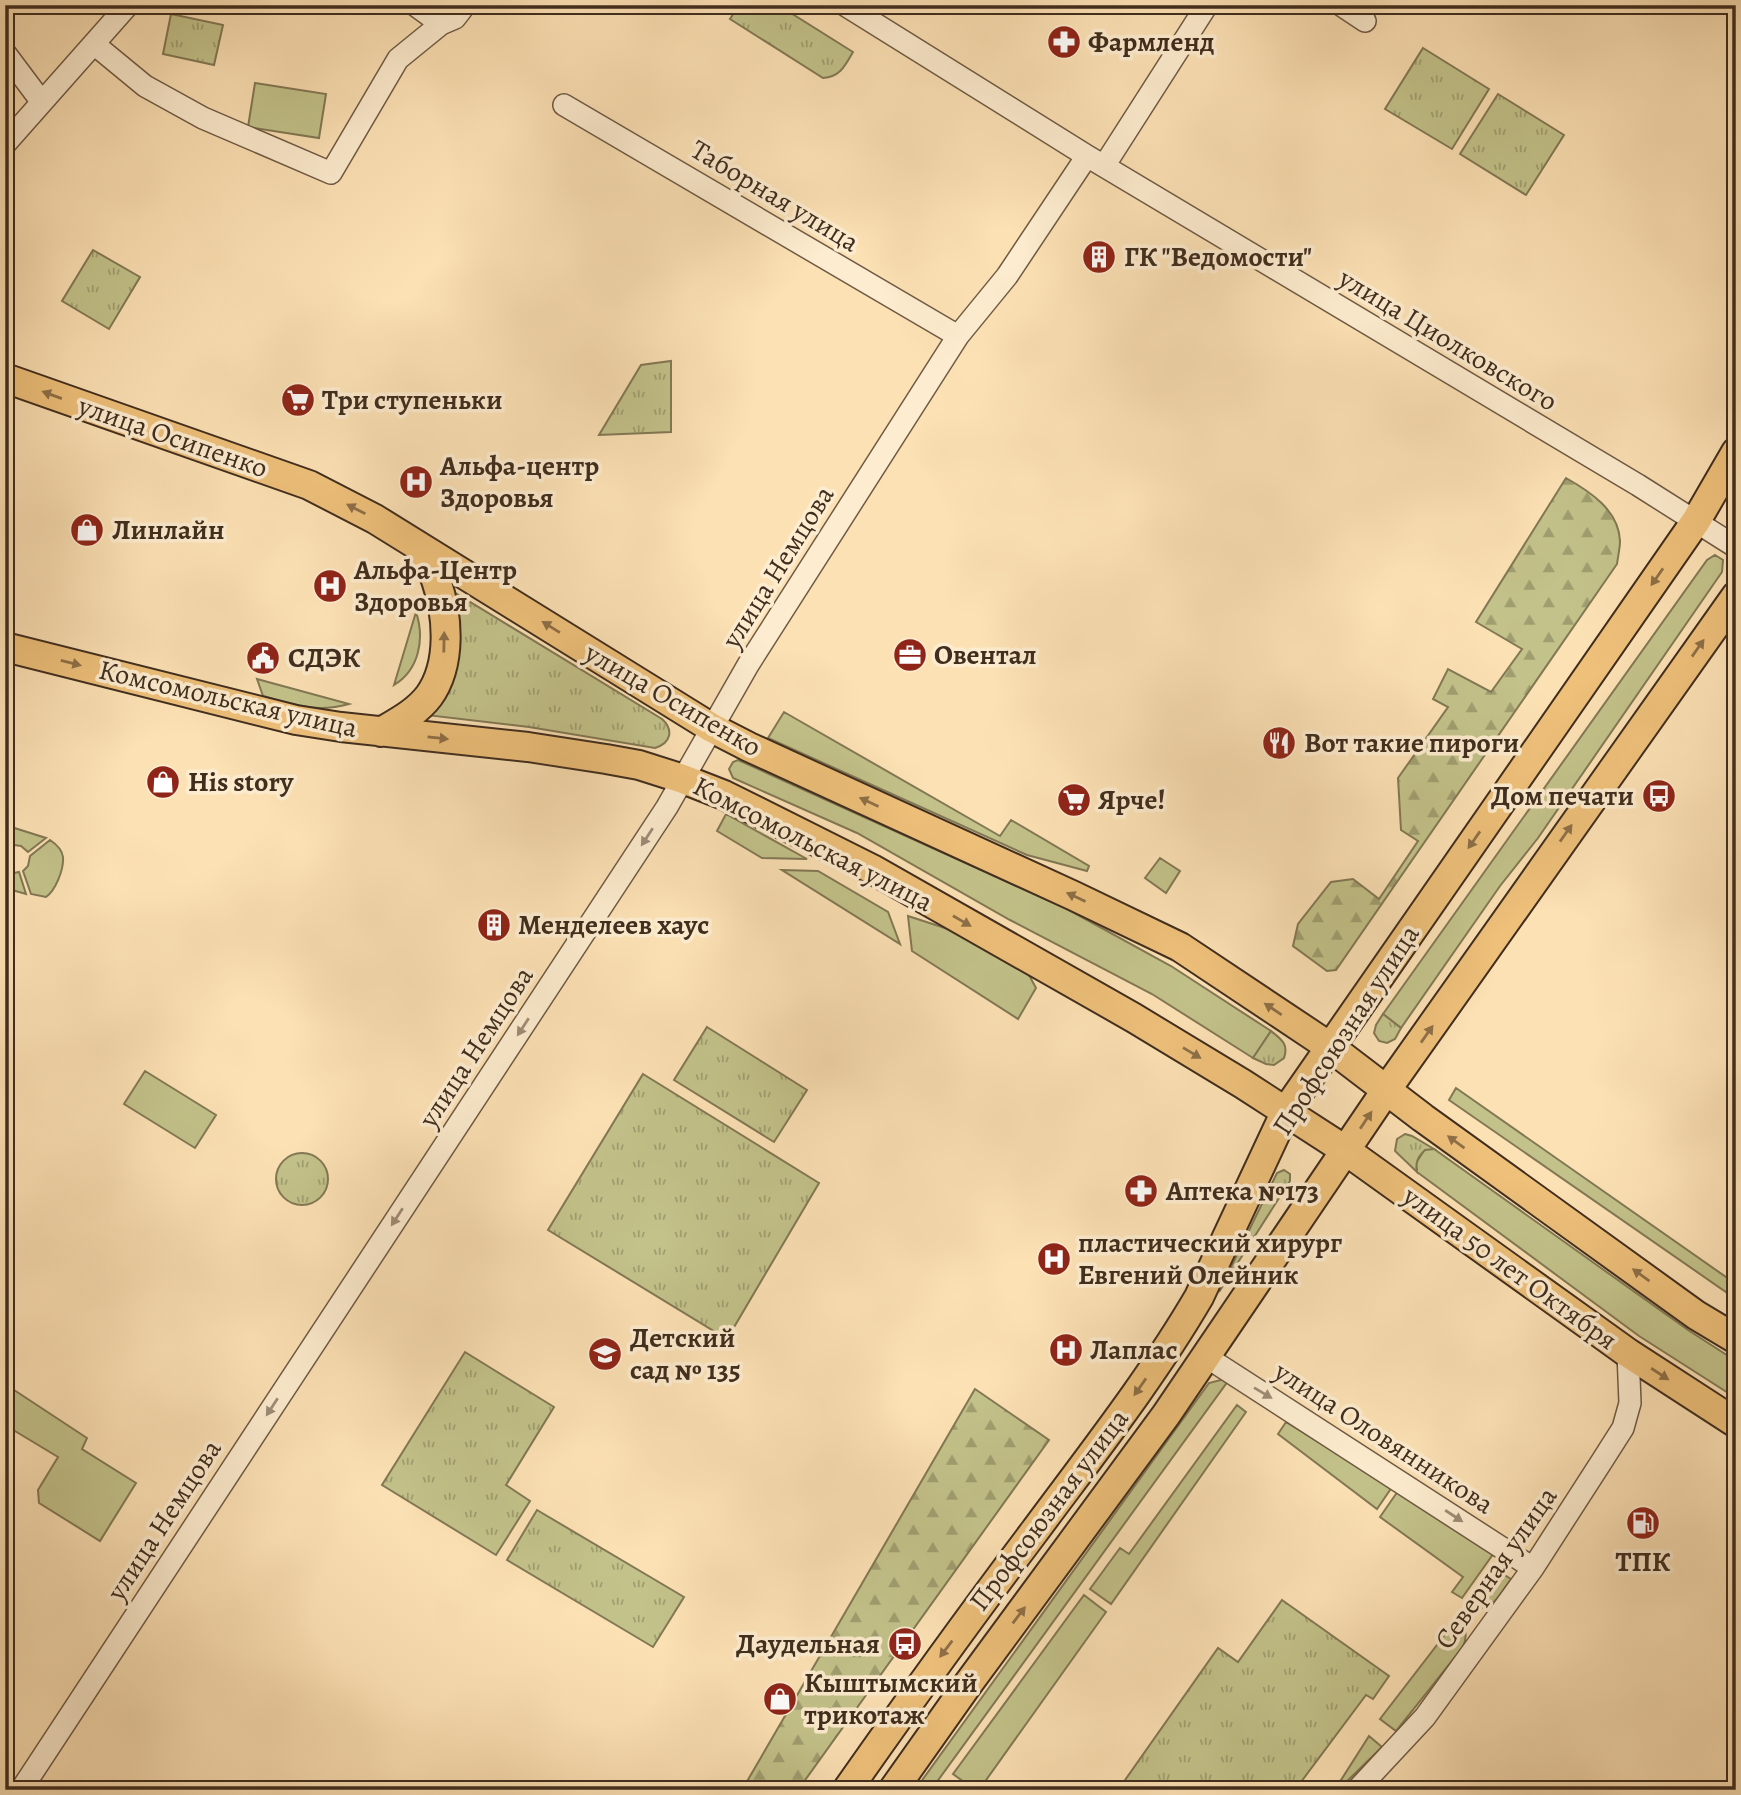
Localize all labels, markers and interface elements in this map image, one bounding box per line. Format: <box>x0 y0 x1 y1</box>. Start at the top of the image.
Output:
pharmacy icon: Фармленд <box>1045 23 1083 61</box>
place label: Фармленд <box>1088 23 1214 61</box>
street label: Таборная улица <box>684 131 866 261</box>
building icon: ГК "Ведомости" <box>1080 238 1118 276</box>
place label: ГК "Ведомости" <box>1124 238 1312 276</box>
street label: улица Циолковского <box>1331 259 1564 420</box>
supermarket icon: Три ступеньки <box>279 381 317 419</box>
place label: Три ступеньки <box>322 381 503 419</box>
street label: улица Осипенко <box>72 386 273 487</box>
one-way arrow <box>41 389 62 400</box>
place label: Альфа-центр Здоровья <box>439 447 599 517</box>
hospital icon: Альфа-центр Здоровья <box>397 463 435 501</box>
street label: улица Немцова <box>712 478 843 656</box>
one-way arrow <box>346 504 366 515</box>
shop icon: Линлайн <box>68 511 106 549</box>
place label: Линлайн <box>112 511 225 549</box>
place label: Альфа-Центр Здоровья <box>353 551 517 621</box>
hospital icon: Альфа-Центр Здоровья <box>311 567 349 605</box>
one-way arrow <box>1650 568 1664 586</box>
one-way arrow <box>541 621 560 633</box>
one-way arrow <box>439 630 450 652</box>
street label: улица Осипенко <box>577 634 768 766</box>
office icon: Овентал <box>891 636 929 674</box>
place label: Овентал <box>934 636 1037 674</box>
public building icon: СДЭК <box>244 639 282 677</box>
place label: СДЭК <box>288 639 361 677</box>
one-way arrow <box>1691 639 1705 657</box>
street label: Комсомольская улица <box>95 651 361 747</box>
one-way arrow <box>61 658 83 669</box>
restaurant icon: Вот такие пироги <box>1260 724 1298 762</box>
place label: Вот такие пироги <box>1304 724 1519 762</box>
one-way arrow <box>427 733 449 744</box>
shop icon: His story <box>144 763 182 801</box>
place label: His story <box>188 763 294 801</box>
street label: Комсомольская улица <box>687 767 940 921</box>
place label: Дом печати <box>1491 777 1634 815</box>
bus stop icon: Дом печати <box>1640 777 1678 815</box>
supermarket icon: Ярче! <box>1055 781 1093 819</box>
place label: Ярче! <box>1098 781 1166 819</box>
one-way arrow <box>859 796 879 808</box>
one-way arrow <box>1559 824 1573 842</box>
one-way arrow <box>641 827 654 847</box>
one-way arrow <box>1467 831 1481 849</box>
one-way arrow <box>1066 891 1086 903</box>
building icon: Менделеев хаус <box>475 906 513 944</box>
place label: Менделеев хаус <box>518 906 709 944</box>
one-way arrow <box>952 915 972 927</box>
street label: Профсоюзная улица <box>1264 917 1428 1143</box>
street label: улица Немцова <box>409 959 542 1136</box>
one-way arrow <box>1263 1003 1283 1016</box>
one-way arrow <box>516 1017 529 1037</box>
one-way arrow <box>1420 1025 1434 1043</box>
one-way arrow <box>1183 1047 1202 1059</box>
one-way arrow <box>1359 1111 1373 1129</box>
one-way arrow <box>1447 1135 1466 1149</box>
pharmacy icon: Аптека №173 <box>1122 1172 1160 1210</box>
place label: Аптека №173 <box>1165 1172 1319 1210</box>
street label: улица 50 лет Октября <box>1394 1177 1625 1359</box>
one-way arrow <box>391 1207 404 1227</box>
place label: пластический хирург Евгений Олейник <box>1078 1224 1342 1294</box>
hospital icon: пластический хирург Евгений Олейник <box>1035 1240 1073 1278</box>
one-way arrow <box>1632 1268 1650 1282</box>
place label: Детский сад № 135 <box>630 1319 741 1389</box>
hospital icon: Лаплас <box>1047 1331 1085 1369</box>
place label: Лаплас <box>1090 1331 1178 1369</box>
school or university icon: Детский сад № 135 <box>586 1335 624 1373</box>
street label: улица Оловянникова <box>1266 1352 1501 1523</box>
one-way arrow <box>1651 1368 1670 1381</box>
one-way arrow <box>1133 1378 1147 1396</box>
one-way arrow <box>1253 1386 1272 1399</box>
one-way arrow <box>265 1398 279 1416</box>
street label: Профсоюзная улица <box>960 1401 1138 1619</box>
street label: улица Немцова <box>97 1432 230 1609</box>
street label: Северная улица <box>1426 1479 1566 1657</box>
fuel station icon: ТПК <box>1624 1504 1662 1542</box>
one-way arrow <box>1445 1509 1463 1523</box>
place label: ТПК <box>1616 1543 1671 1581</box>
one-way arrow <box>1012 1606 1026 1624</box>
place label: Даудельная <box>736 1625 880 1663</box>
bus stop icon: Даудельная <box>886 1625 924 1663</box>
one-way arrow <box>939 1639 953 1658</box>
place label: Кыштымский трикотаж <box>804 1664 978 1734</box>
shop icon: Кыштымский трикотаж <box>761 1680 799 1718</box>

